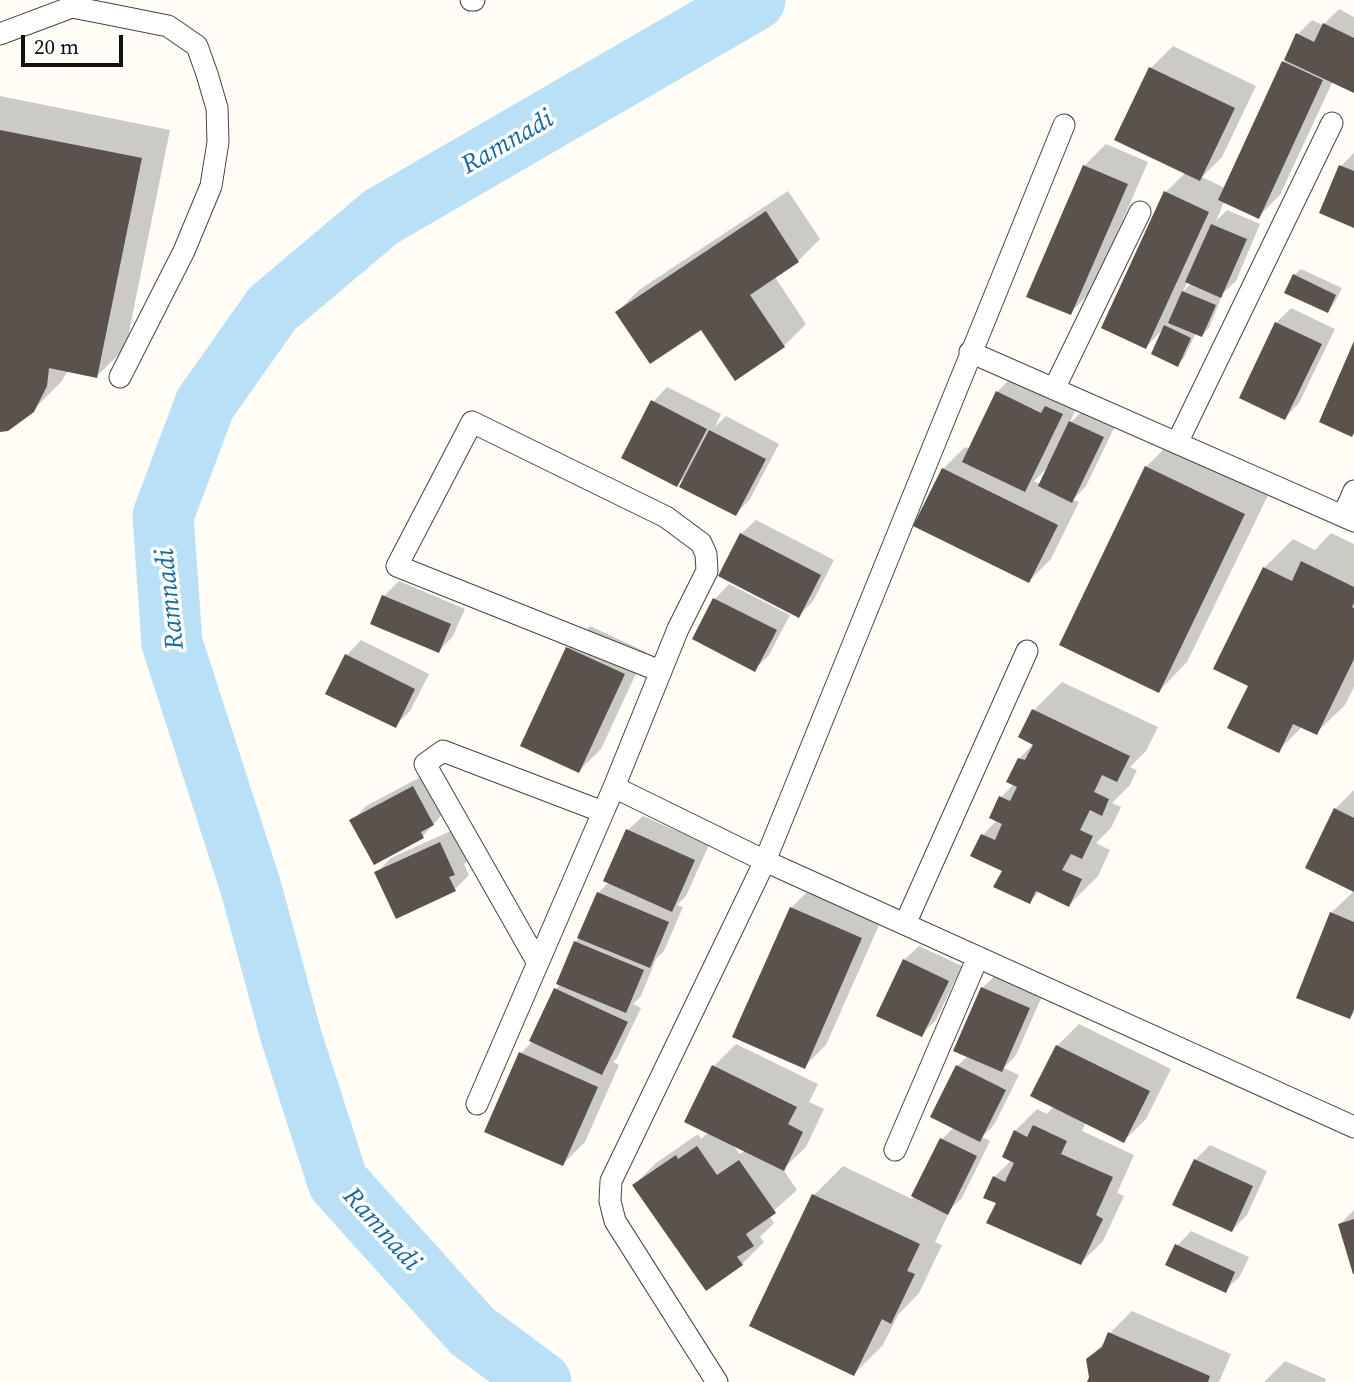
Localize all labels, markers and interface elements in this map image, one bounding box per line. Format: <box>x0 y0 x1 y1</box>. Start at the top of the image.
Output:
scale bar <box>24 21 126 65</box>
text: 20 m <box>34 32 79 61</box>
water label: Ramnadi <box>456 104 560 182</box>
water label: Ramnadi <box>150 547 192 651</box>
water label: Ramnadi <box>335 1182 427 1278</box>

